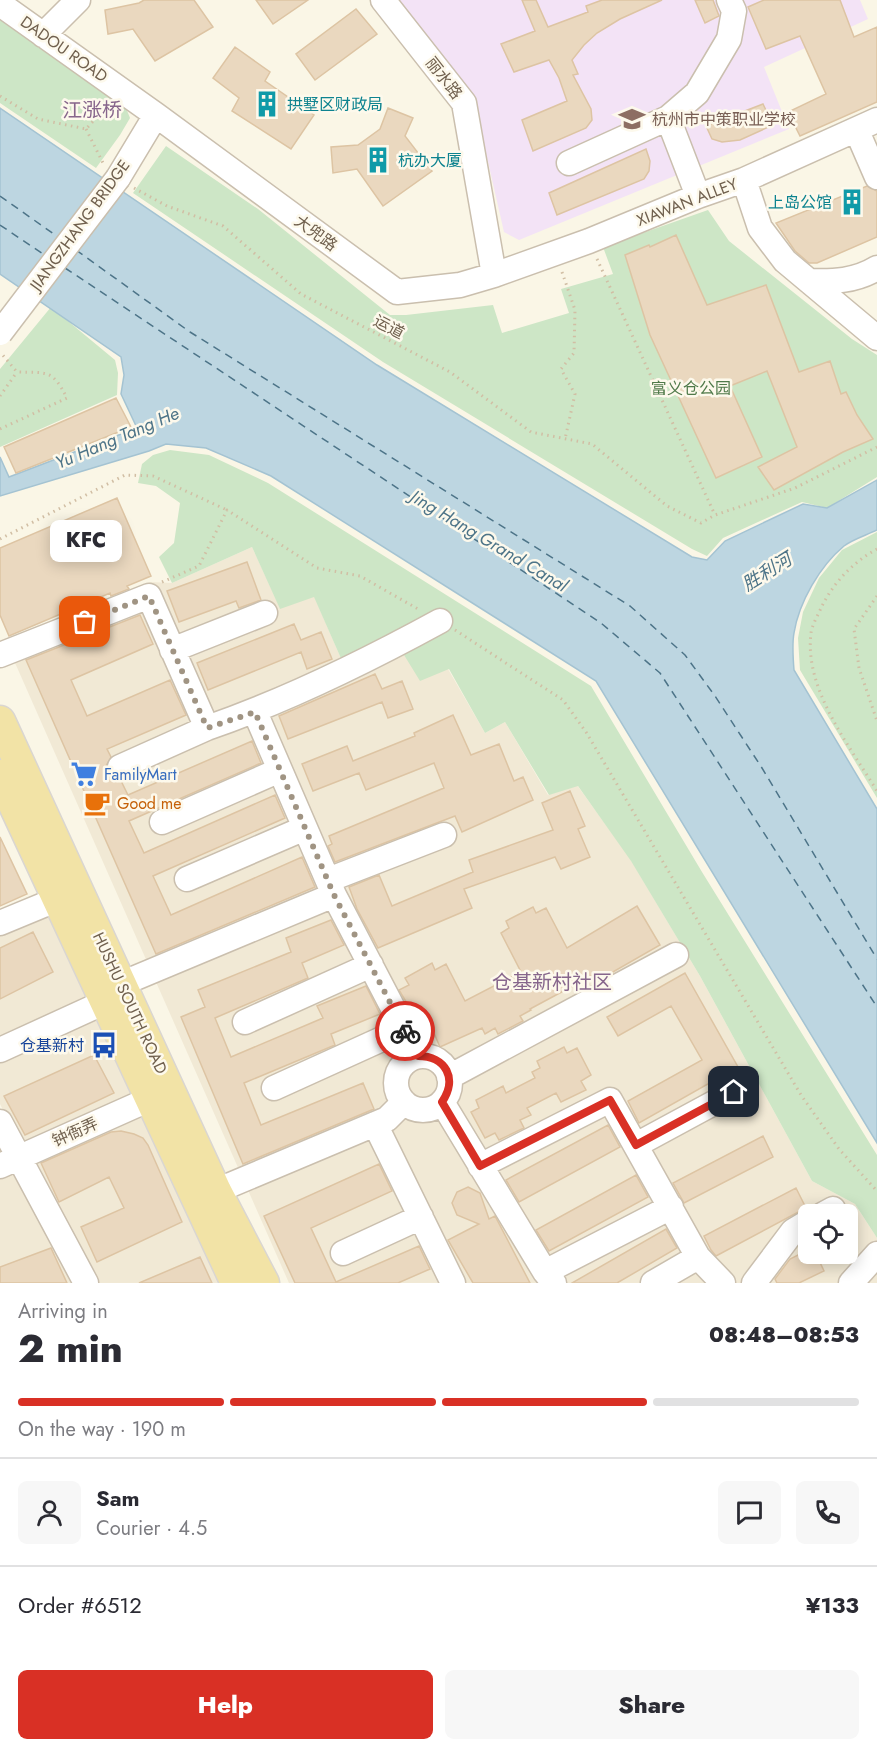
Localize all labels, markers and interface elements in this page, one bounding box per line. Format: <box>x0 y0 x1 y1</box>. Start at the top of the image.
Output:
street label: DADOU ROAD <box>16 10 112 88</box>
street label: 丽水路 <box>420 52 468 104</box>
building icon: 拱墅区财政局 <box>252 89 282 119</box>
place label: 拱墅区财政局 <box>287 93 383 116</box>
district label: 江涨桥 <box>62 96 122 125</box>
school or university icon: 杭州市中策职业学校 <box>617 104 647 134</box>
place label: 杭州市中策职业学校 <box>652 108 796 131</box>
building icon: 杭办大厦 <box>363 145 393 175</box>
place label: 杭办大厦 <box>398 149 462 172</box>
street label: JIANGZHANG BRIDGE <box>23 155 135 297</box>
street label: XIAWAN ALLEY <box>633 172 741 232</box>
building icon: 上岛公馆 <box>837 187 867 217</box>
place label: 上岛公馆 <box>768 191 832 214</box>
street label: 大兜路 <box>290 210 342 256</box>
street label: 运道 <box>369 309 409 345</box>
park label: 富义仓公园 <box>651 377 731 400</box>
water label: Yu Hang Tang He <box>51 400 183 476</box>
water label: Jing Hang Grand Canal <box>403 482 573 599</box>
callout: KFC <box>49 520 121 562</box>
text: KFC <box>66 526 106 555</box>
water label: 胜利河 <box>737 545 799 597</box>
pin <box>59 596 110 647</box>
icon: bag <box>68 605 101 638</box>
supermarket icon: FamilyMart <box>69 759 99 789</box>
place label: FamilyMart <box>104 763 177 786</box>
cafe icon: Good me <box>82 788 112 818</box>
place label: Good me <box>117 792 182 815</box>
street label: HUSHU SOUTH ROAD <box>87 928 173 1078</box>
district label: 仓基新村社区 <box>492 968 612 997</box>
courier <box>375 1001 435 1061</box>
icon: bike <box>389 1015 422 1048</box>
bus stop icon: 仓基新村 <box>89 1030 119 1060</box>
place label: 仓基新村 <box>20 1034 84 1057</box>
pin <box>708 1066 759 1117</box>
icon: home <box>717 1075 750 1108</box>
street label: 钟衙弄 <box>48 1112 102 1152</box>
map controls <box>798 1204 858 1264</box>
button: locate <box>798 1204 858 1264</box>
text: Arriving in <box>18 1297 108 1326</box>
text: 08:48–08:53 <box>709 1318 859 1350</box>
text: 2 min <box>18 1320 123 1377</box>
text: On the way · 190 m <box>18 1415 186 1444</box>
button: person <box>18 1481 81 1544</box>
button: chat <box>718 1481 781 1544</box>
button: phone <box>796 1481 859 1544</box>
text: Sam <box>96 1482 140 1514</box>
text: Courier · 4.5 <box>96 1514 207 1543</box>
text: Order #6512 <box>18 1589 142 1621</box>
text: ¥133 <box>806 1589 859 1621</box>
button: Help <box>18 1670 433 1739</box>
button: Share <box>445 1670 859 1739</box>

